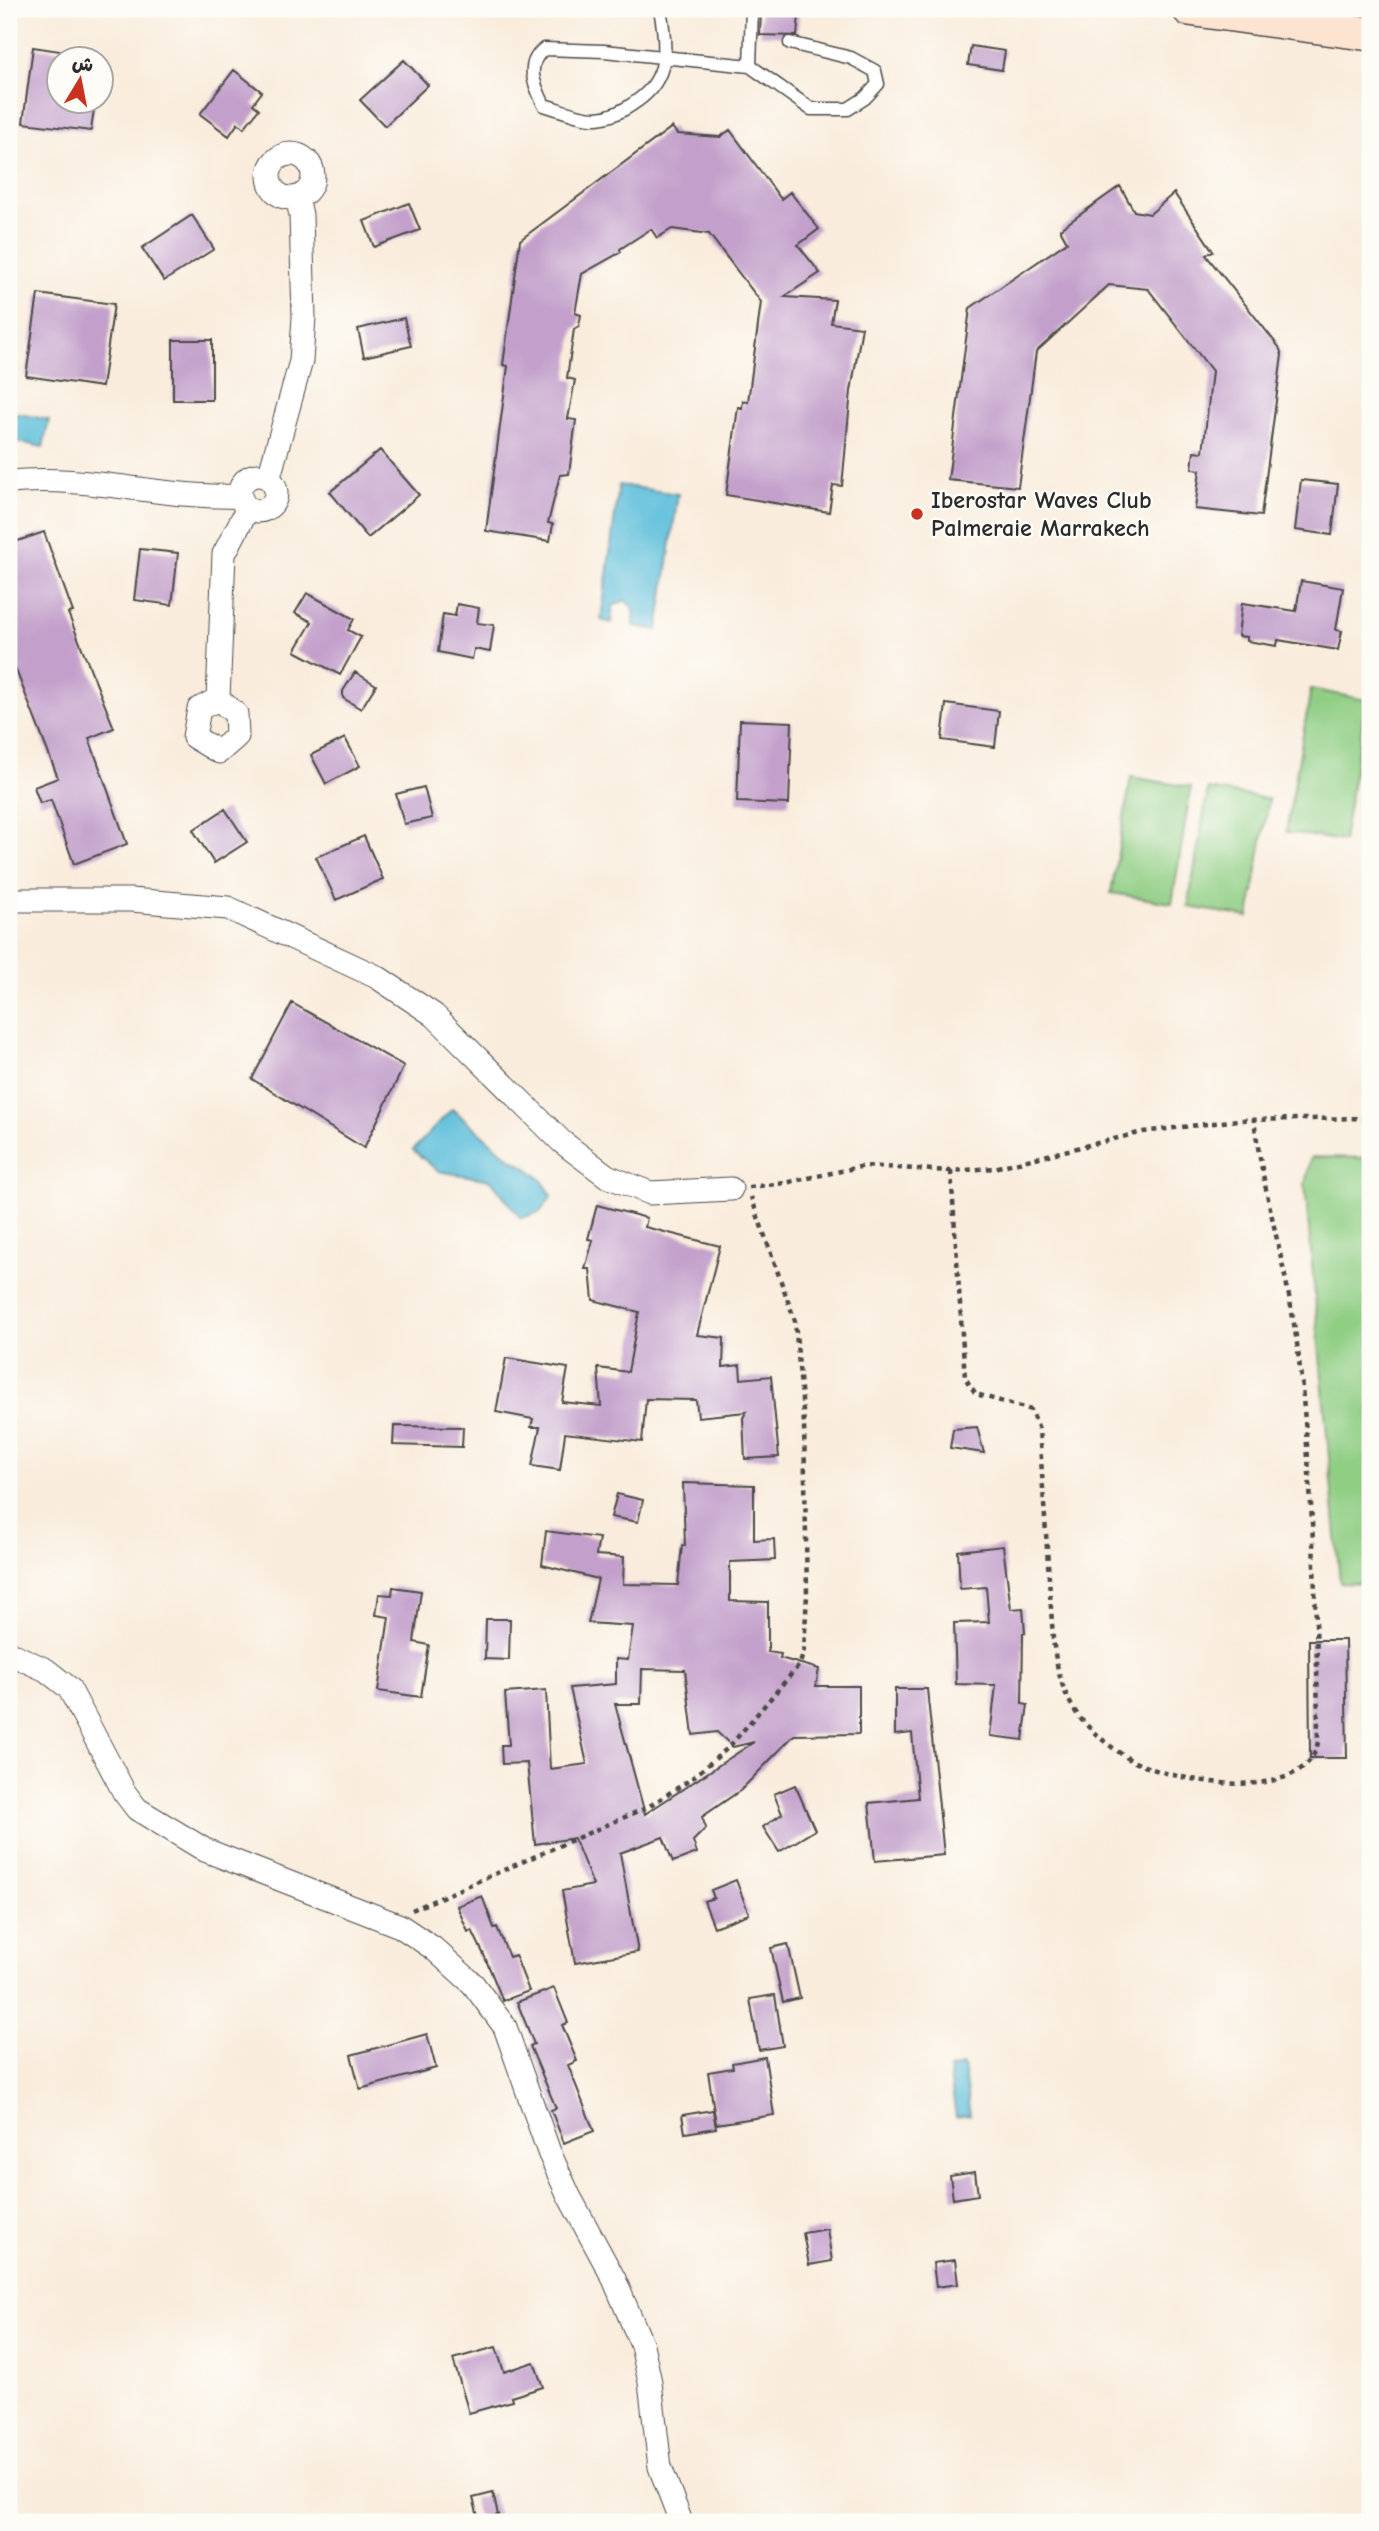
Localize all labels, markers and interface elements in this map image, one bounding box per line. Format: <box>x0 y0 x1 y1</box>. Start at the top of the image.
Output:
north arrow <box>46 46 116 116</box>
text: ش <box>71 52 95 77</box>
place label: Iberostar Waves Club Palmeraie Marrakech <box>931 486 1152 542</box>
marker: Iberostar Waves Club Palmeraie Marrakech <box>909 506 925 522</box>

